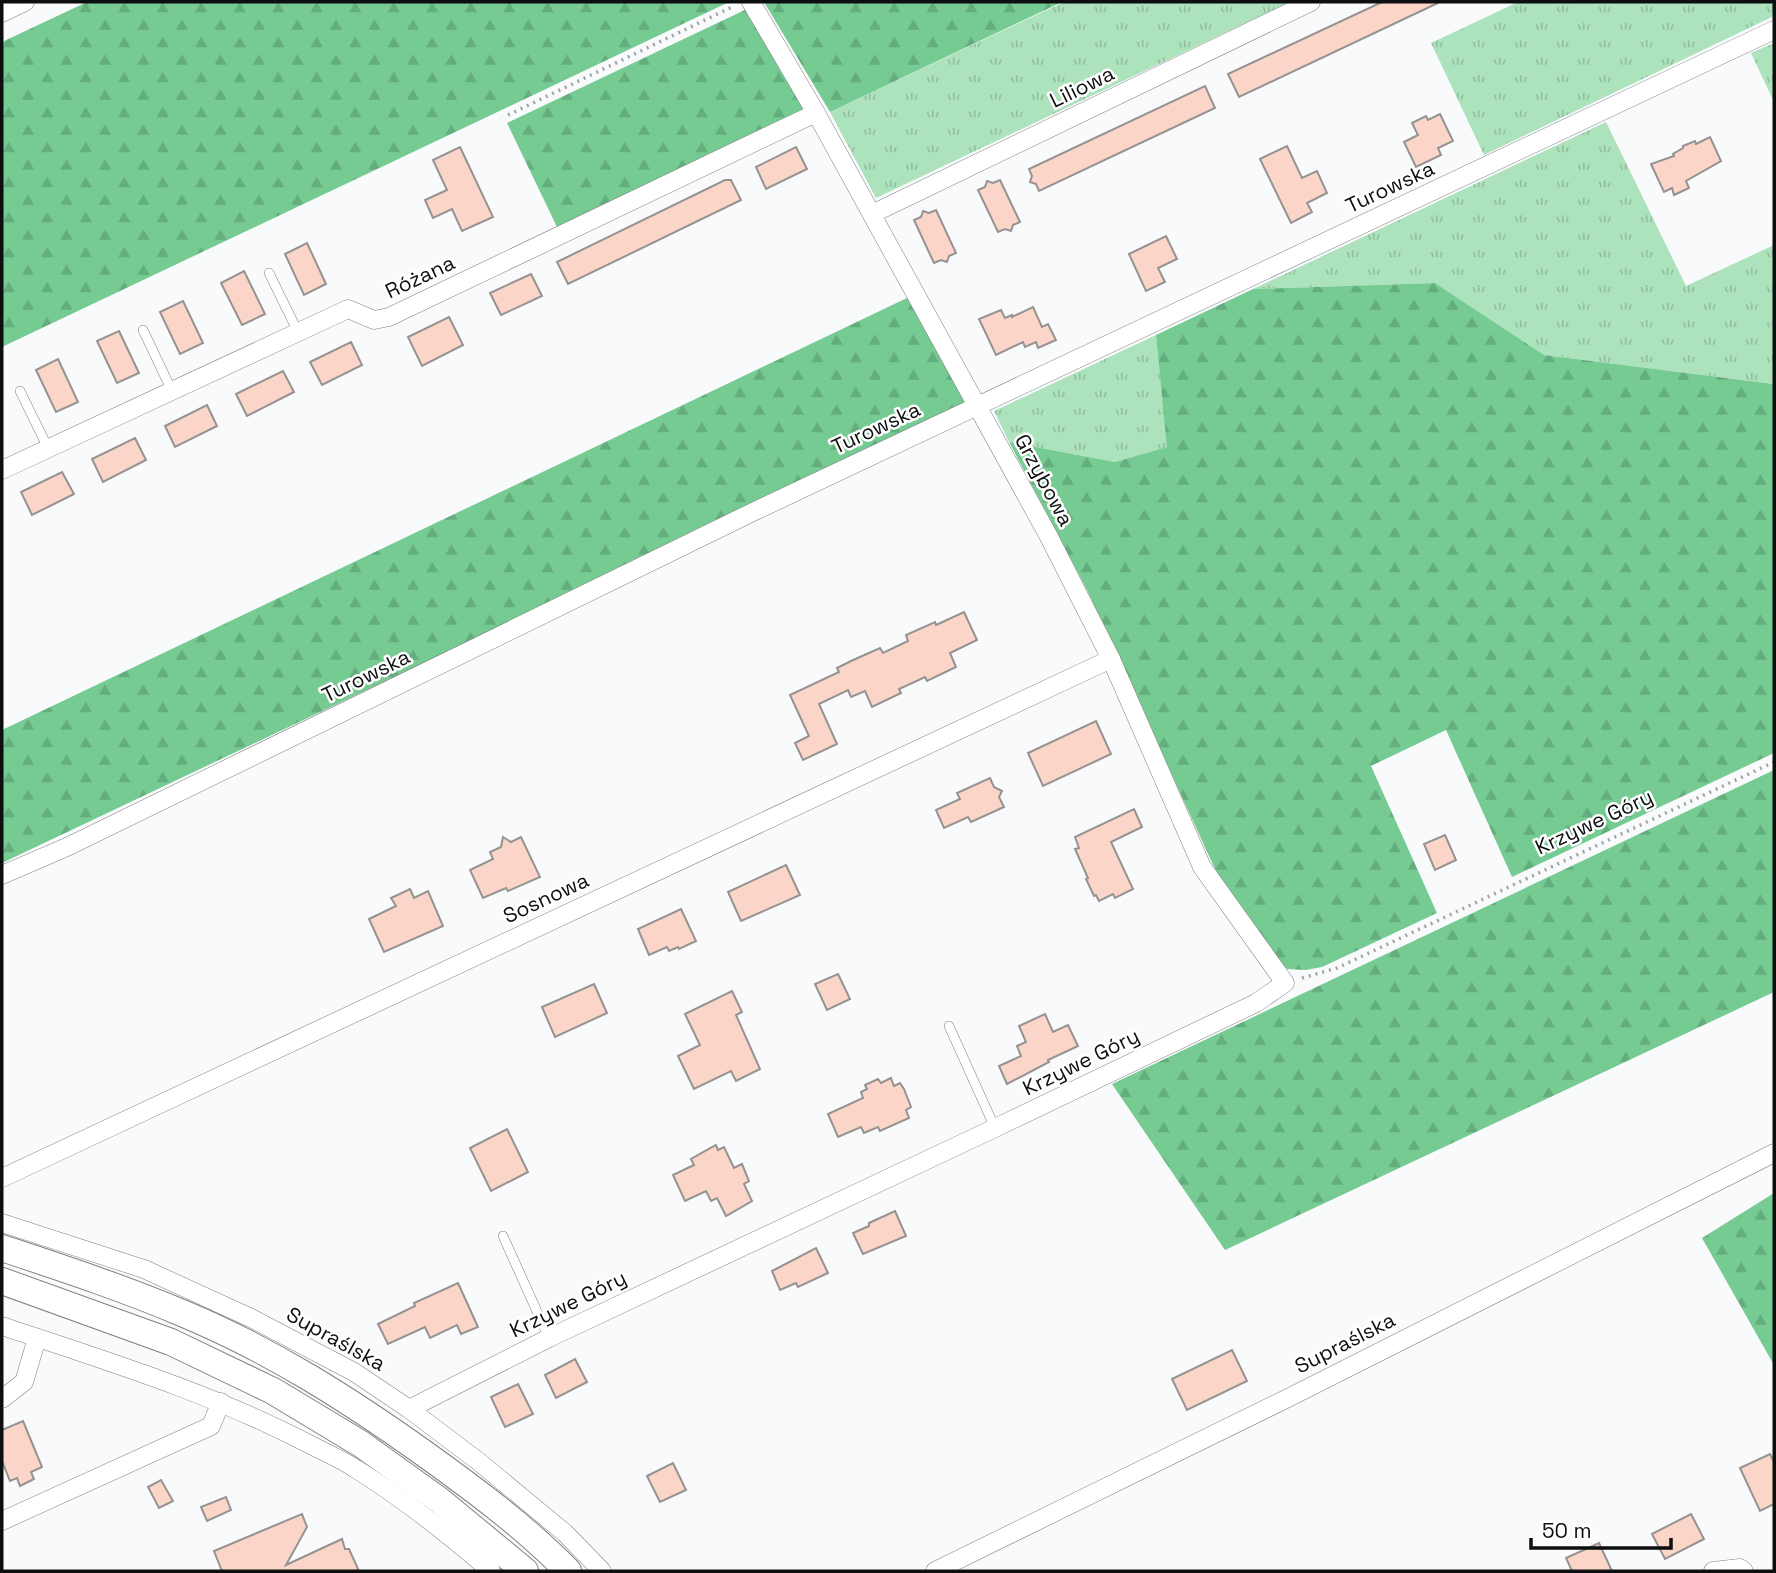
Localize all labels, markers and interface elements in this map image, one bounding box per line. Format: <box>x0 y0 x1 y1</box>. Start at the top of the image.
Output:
street label: Liliowa <box>1045 59 1118 114</box>
street label: Turowska <box>1341 154 1438 219</box>
street label: Różana <box>381 249 459 304</box>
street label: Turowska <box>827 395 924 460</box>
street label: Grzybowa <box>1009 429 1080 531</box>
street label: Turowska <box>317 643 414 708</box>
street label: Krzywe Góry <box>1531 783 1657 861</box>
street label: Sosnowa <box>499 866 593 929</box>
street label: Krzywe Góry <box>1018 1022 1144 1101</box>
street label: Krzywe Góry <box>505 1264 631 1343</box>
street label: Supraślska <box>282 1300 391 1377</box>
street label: Supraślska <box>1290 1306 1400 1379</box>
scale bar <box>1531 1506 1671 1550</box>
text: 50 m <box>1542 1517 1592 1544</box>

